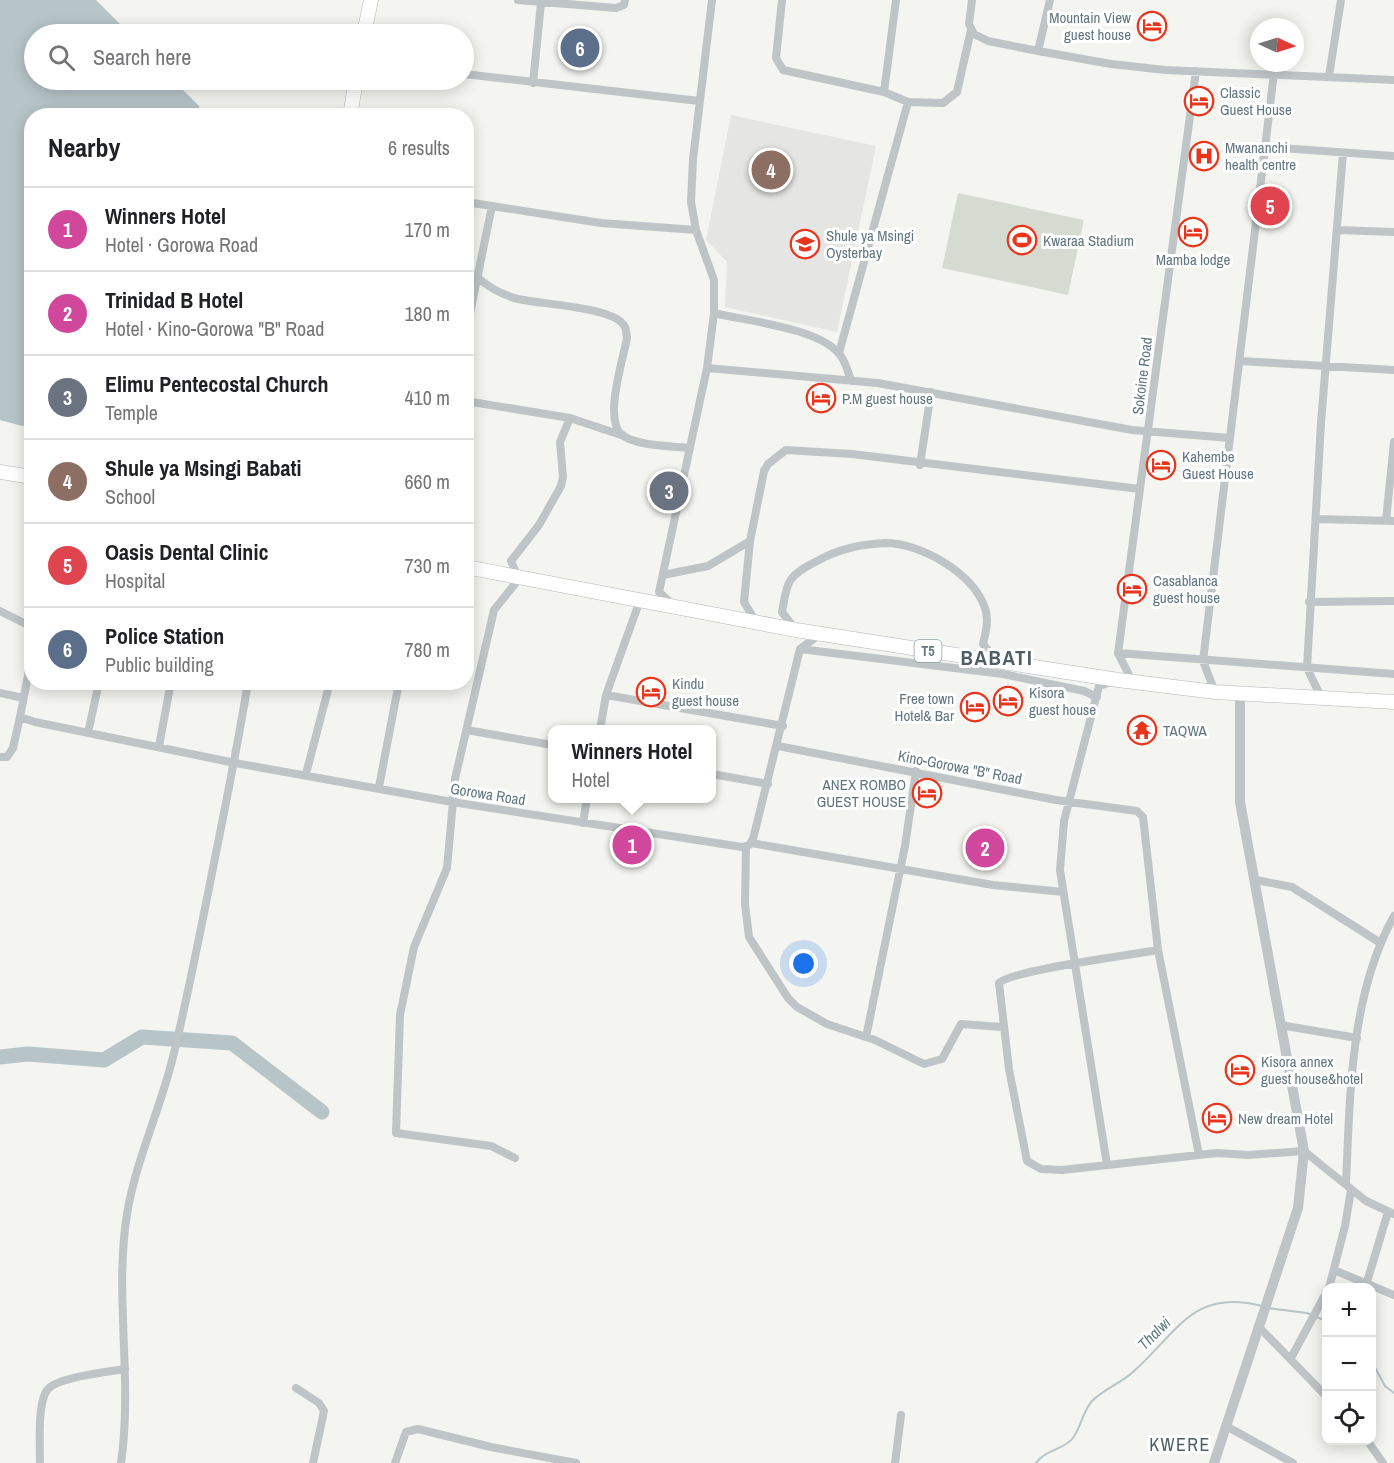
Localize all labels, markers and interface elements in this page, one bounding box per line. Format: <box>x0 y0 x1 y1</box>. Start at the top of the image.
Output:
place label: Mountain View guest house <box>1049 7 1131 45</box>
hotel icon: Mountain View guest house <box>1136 10 1168 42</box>
north arrow <box>1250 18 1304 72</box>
search box <box>24 24 474 90</box>
pin: 6 <box>560 26 600 70</box>
icon: search <box>45 41 78 74</box>
text: Search here <box>93 42 191 72</box>
place label: Classic Guest House <box>1220 82 1292 120</box>
hotel icon: Classic Guest House <box>1183 85 1215 117</box>
text: Nearby <box>48 130 120 165</box>
text: 6 results <box>388 134 450 161</box>
place label: Mwananchi health centre <box>1225 137 1296 175</box>
hospital icon: Mwananchi health centre <box>1188 140 1220 172</box>
pin: 4 <box>752 148 790 192</box>
pin: 5 <box>1250 184 1290 228</box>
text: Winners Hotel <box>105 201 226 231</box>
text: 1 <box>63 216 72 243</box>
text: 170 m <box>404 216 450 243</box>
hotel icon: Mamba lodge <box>1177 216 1209 248</box>
sports icon: Kwaraa Stadium <box>1006 224 1038 256</box>
place label: Shule ya Msingi Oysterbay <box>826 225 914 263</box>
school or university icon: Shule ya Msingi Oysterbay <box>789 228 821 260</box>
place label: Kwaraa Stadium <box>1043 230 1134 251</box>
text: Hotel · Gorowa Road <box>105 231 258 258</box>
place label: Mamba lodge <box>1156 249 1230 270</box>
text: Trinidad B Hotel <box>105 285 243 315</box>
text: 2 <box>63 300 72 327</box>
text: 180 m <box>404 300 450 327</box>
text: Hotel · Kino-Gorowa "B" Road <box>105 315 324 342</box>
street label: Sokoine Road <box>1127 336 1157 416</box>
text: Elimu Pentecostal Church <box>105 369 329 399</box>
hotel icon: P.M guest house <box>805 382 837 414</box>
text: 3 <box>63 384 72 411</box>
text: 410 m <box>404 384 450 411</box>
place label: P.M guest house <box>842 388 933 409</box>
text: Temple <box>105 399 158 426</box>
place label: Kahembe Guest House <box>1182 446 1254 484</box>
hotel icon: Kahembe Guest House <box>1145 449 1177 481</box>
text: Shule ya Msingi Babati <box>105 453 302 483</box>
text: 4 <box>63 468 72 495</box>
text: 660 m <box>404 468 450 495</box>
pin: 3 <box>650 468 688 514</box>
text: School <box>105 483 155 510</box>
text: Oasis Dental Clinic <box>105 537 268 567</box>
text: 5 <box>63 552 72 579</box>
text: 730 m <box>404 552 450 579</box>
text: Hospital <box>105 567 165 594</box>
place label: Casablanca guest house <box>1153 570 1220 608</box>
hotel icon: Casablanca guest house <box>1116 573 1148 605</box>
text: Police Station <box>105 621 224 651</box>
text: 6 <box>63 636 72 663</box>
text: 780 m <box>404 636 450 663</box>
road number: T5 <box>914 640 942 662</box>
district label: BABATI <box>961 643 1033 672</box>
text: Public building <box>105 651 214 678</box>
place label: Kindu guest house <box>672 673 739 711</box>
hotel icon: Kindu guest house <box>635 676 667 708</box>
place label: Kisora guest house <box>1029 682 1096 720</box>
hotel icon: Kisora guest house <box>992 685 1024 717</box>
place label: Free town Hotel& Bar <box>895 688 954 726</box>
hotel icon: Free town Hotel& Bar <box>959 691 991 723</box>
temple icon: TAQWA <box>1126 714 1158 746</box>
place label: TAQWA <box>1163 720 1208 741</box>
popup <box>548 725 716 803</box>
text: Winners Hotel <box>571 736 693 766</box>
street label: Kino-Gorowa "B" Road <box>896 745 1024 789</box>
text: Hotel <box>571 766 610 793</box>
place label: ANEX ROMBO GUEST HOUSE <box>817 774 906 812</box>
hotel icon: ANEX ROMBO GUEST HOUSE <box>911 777 943 809</box>
street label: Gorowa Road <box>449 778 527 810</box>
pin: 1 <box>612 822 652 868</box>
pin: 2 <box>966 826 1004 870</box>
your location <box>789 949 818 978</box>
place label: Kisora annex guest house&hotel <box>1261 1051 1363 1089</box>
hotel icon: Kisora annex guest house&hotel <box>1224 1054 1256 1086</box>
hotel icon: New dream Hotel <box>1201 1102 1233 1134</box>
place label: New dream Hotel <box>1238 1108 1333 1129</box>
map controls <box>1322 1283 1376 1445</box>
button: + <box>1322 1283 1376 1337</box>
water label: Thalwi <box>1133 1311 1176 1354</box>
button: − <box>1322 1337 1376 1391</box>
button: locate <box>1322 1391 1376 1445</box>
district label: KWERE <box>1149 1432 1211 1457</box>

